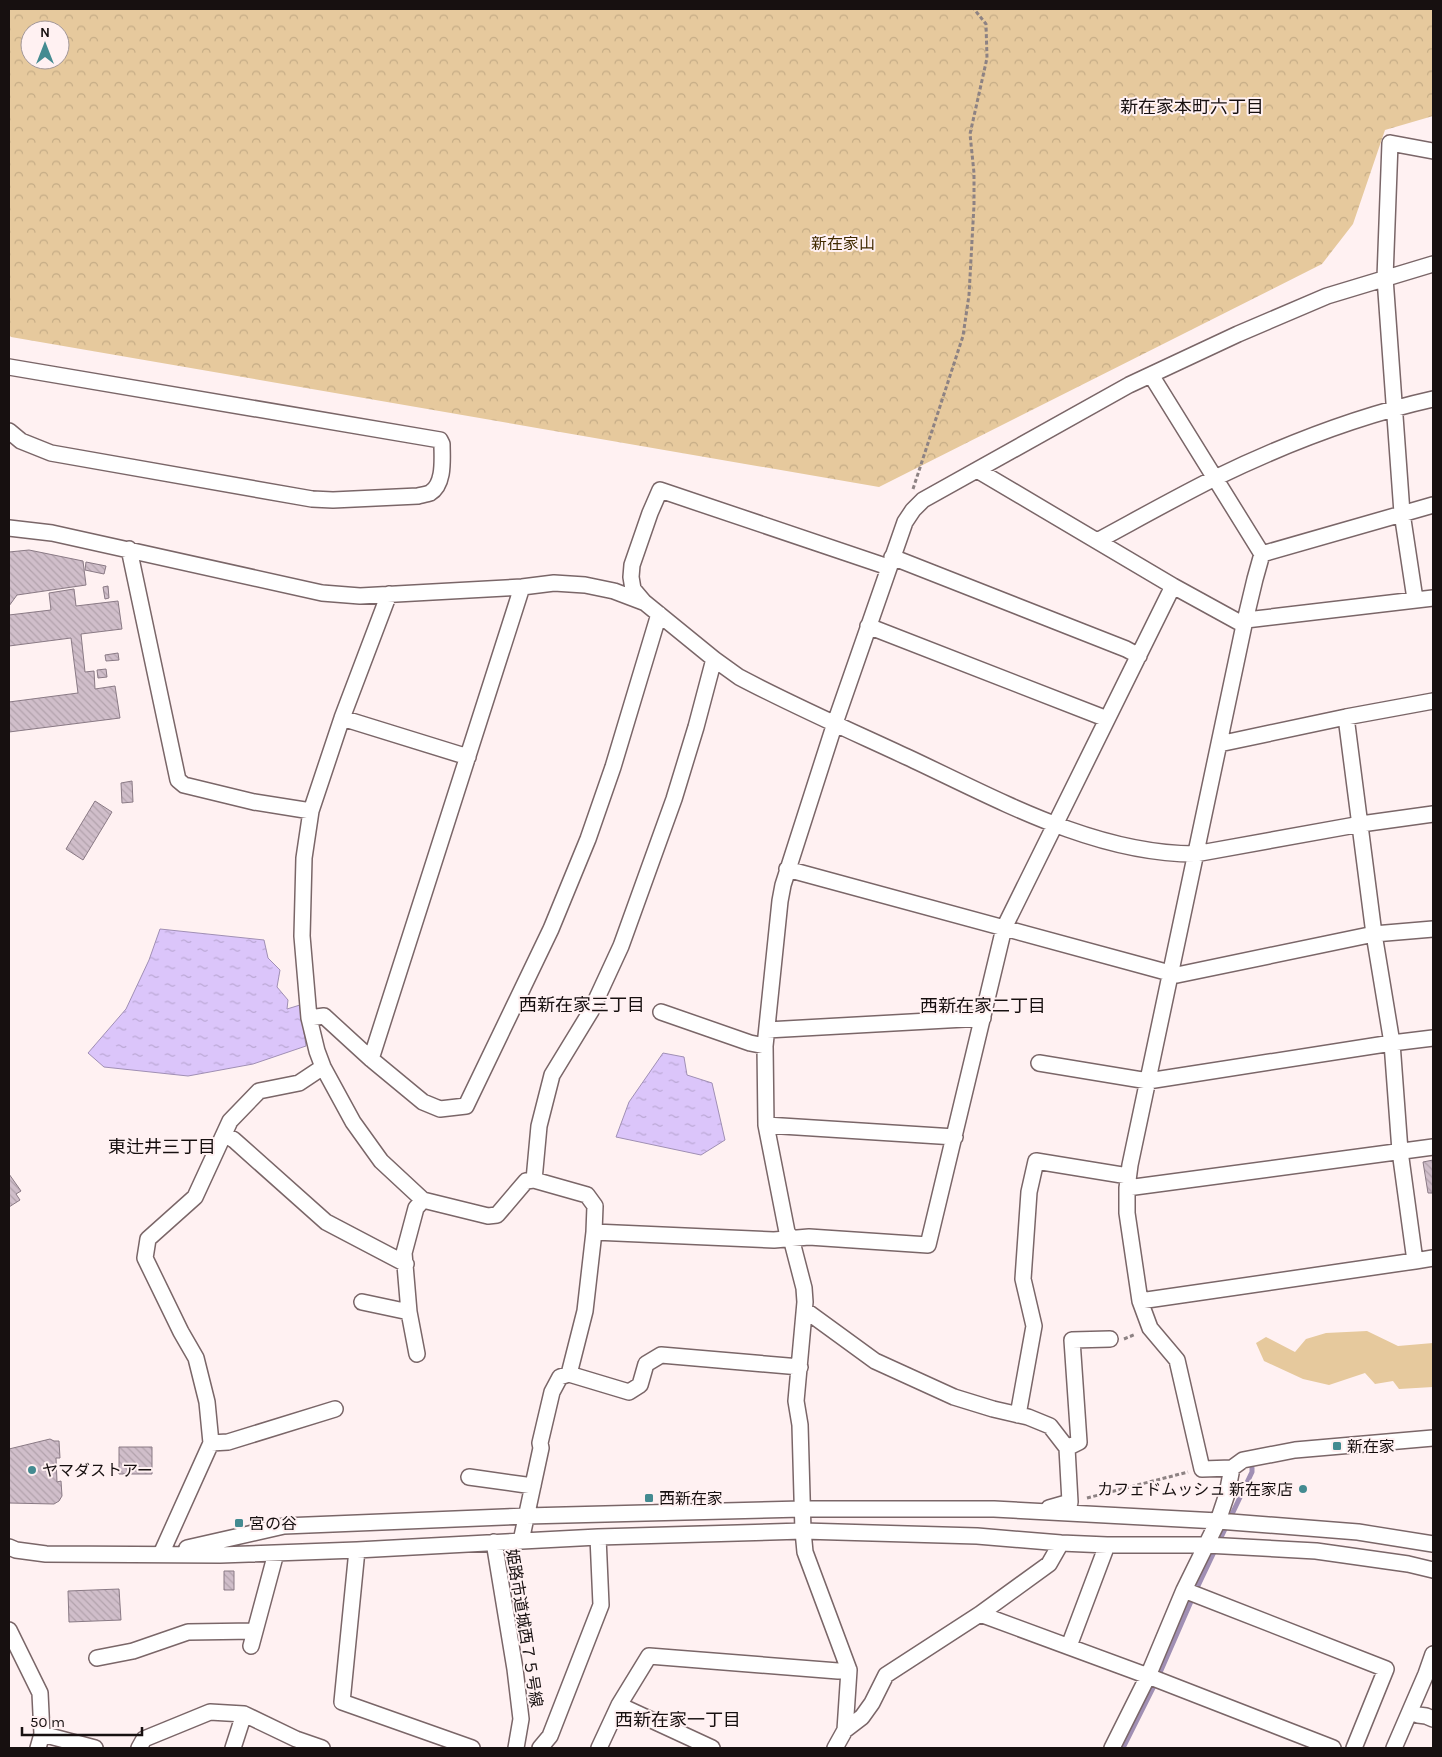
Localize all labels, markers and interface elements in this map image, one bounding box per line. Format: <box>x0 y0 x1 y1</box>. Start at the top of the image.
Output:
north arrow <box>20 20 70 70</box>
text: N <box>40 24 50 41</box>
district label: 新在家本町六丁目 <box>1120 96 1264 118</box>
park label: 新在家山 <box>811 234 875 253</box>
district label: 西新在家三丁目 <box>519 994 645 1016</box>
district label: 西新在家二丁目 <box>920 995 1046 1017</box>
district label: 東辻井三丁目 <box>108 1136 216 1158</box>
place label: 新在家 <box>1347 1437 1395 1456</box>
marker: 新在家 <box>1331 1440 1343 1452</box>
place label: ヤマダストアー <box>42 1461 153 1480</box>
marker: ヤマダストアー <box>26 1464 38 1476</box>
place label: カフェドムッシュ 新在家店 <box>1097 1480 1293 1499</box>
marker: カフェドムッシュ 新在家店 <box>1297 1483 1309 1495</box>
place label: 西新在家 <box>659 1489 723 1508</box>
marker: 西新在家 <box>643 1492 655 1504</box>
place label: 宮の谷 <box>249 1514 297 1533</box>
marker: 宮の谷 <box>233 1517 245 1529</box>
street label: 姫路市道城西７５号線 <box>503 1548 546 1709</box>
scale bar <box>22 1704 142 1736</box>
district label: 西新在家一丁目 <box>615 1709 741 1731</box>
text: 50 m <box>30 1713 65 1731</box>

